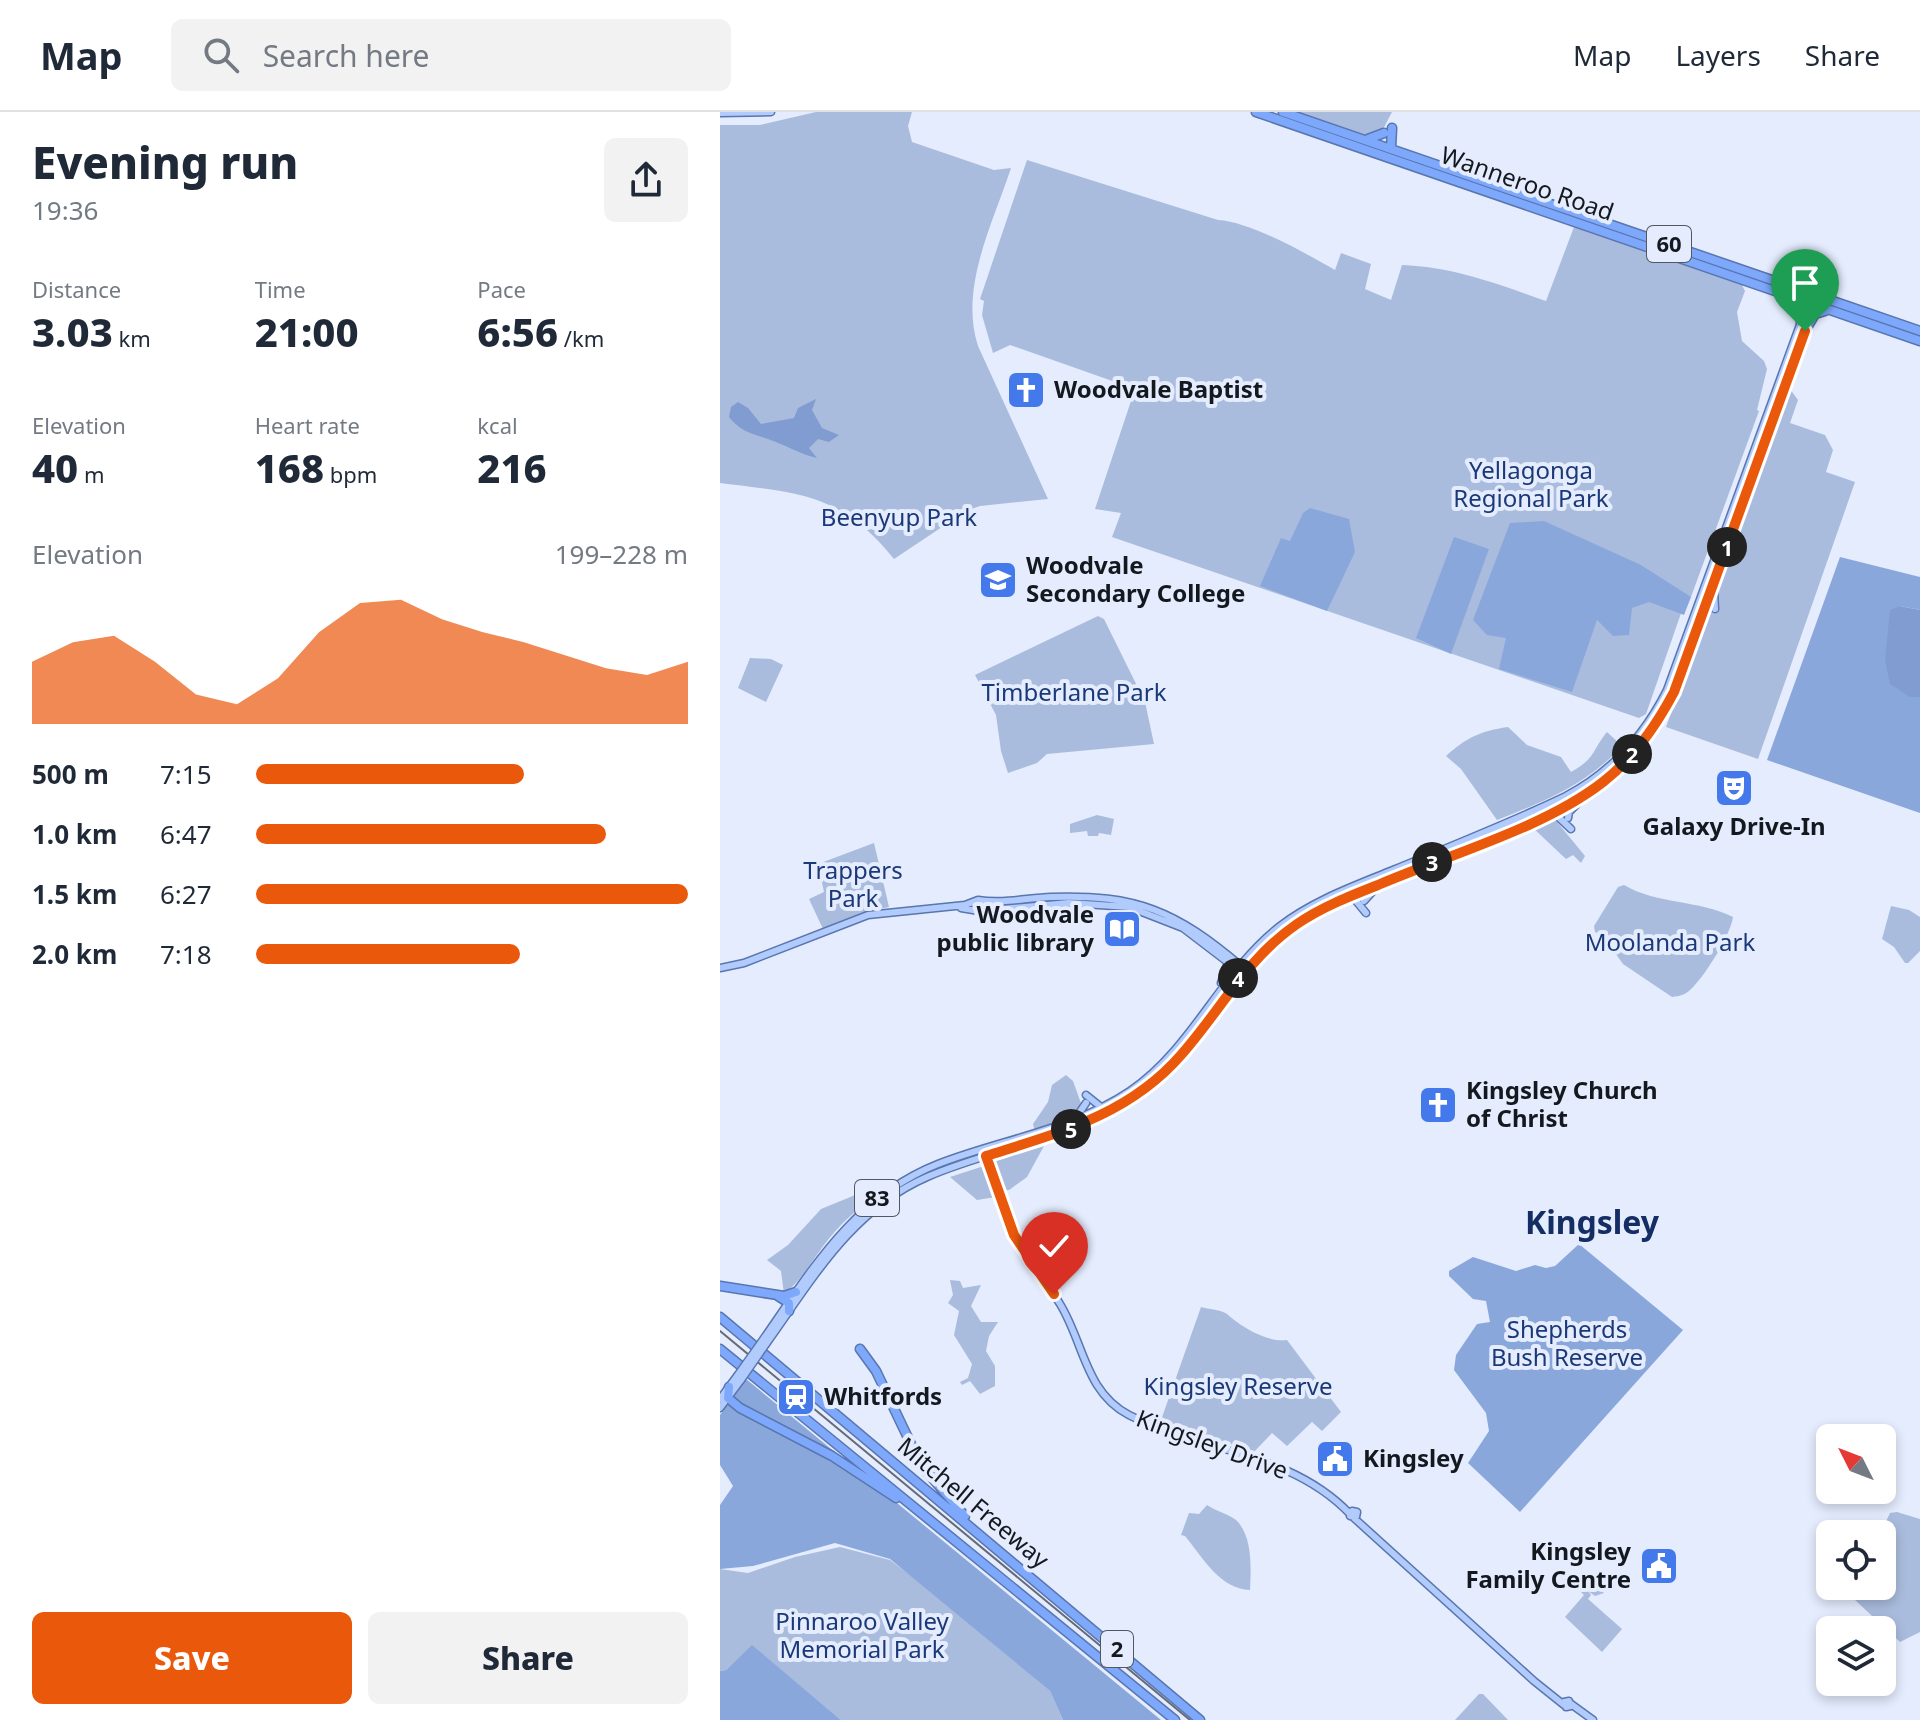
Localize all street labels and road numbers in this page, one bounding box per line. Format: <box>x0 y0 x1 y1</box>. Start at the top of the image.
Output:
street label: Wanneroo Road <box>1437 138 1618 228</box>
road number: 60 <box>1647 226 1691 262</box>
road number: 83 <box>855 1180 899 1216</box>
street label: Kingsley Drive <box>1132 1401 1293 1486</box>
street label: Mitchell Freeway <box>891 1429 1057 1575</box>
road number: 2 <box>1101 1631 1133 1667</box>

